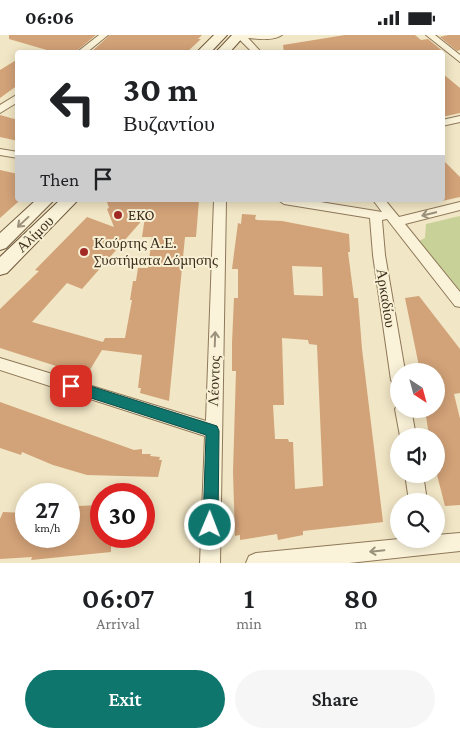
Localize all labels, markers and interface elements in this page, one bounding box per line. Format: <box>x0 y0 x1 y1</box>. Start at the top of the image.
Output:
text: 06:06 <box>25 7 74 28</box>
icon: left <box>40 70 105 135</box>
text: 30 m <box>123 70 198 109</box>
text: Βυζαντίου <box>123 111 215 136</box>
icon: arrive <box>89 165 117 193</box>
text: Then <box>40 169 79 190</box>
place label: EKO <box>128 207 155 223</box>
marker: EKO <box>112 209 124 221</box>
one-way arrow <box>421 209 437 219</box>
street label: Αλίμου <box>13 213 57 256</box>
one-way arrow <box>17 216 29 228</box>
place label: Κούρτης Α.Ε. Συστήματα Δόμησης <box>94 235 218 269</box>
marker: Κούρτης Α.Ε. Συστήματα Δόμησης <box>78 246 90 258</box>
street label: Αρκαδίου <box>373 267 399 329</box>
one-way arrow <box>211 332 220 348</box>
street label: Λέοντος <box>205 355 223 407</box>
north arrow <box>390 363 445 417</box>
map controls <box>390 363 445 548</box>
pin <box>50 365 92 407</box>
icon: arrive <box>57 372 85 400</box>
button: sound <box>390 428 445 483</box>
speed limit sign: 30 <box>90 483 155 548</box>
button: search <box>390 493 445 548</box>
text: 27 <box>35 496 60 523</box>
position arrow <box>183 498 235 550</box>
text: km/h <box>35 521 60 535</box>
one-way arrow <box>369 546 385 556</box>
text: 06:07 <box>82 581 154 614</box>
text: 1 <box>244 581 254 614</box>
text: 80 <box>344 581 378 614</box>
text: Arrival <box>96 615 140 632</box>
text: min <box>236 615 262 632</box>
text: m <box>354 615 367 632</box>
button: Exit <box>25 670 225 728</box>
button: Share <box>235 670 435 728</box>

